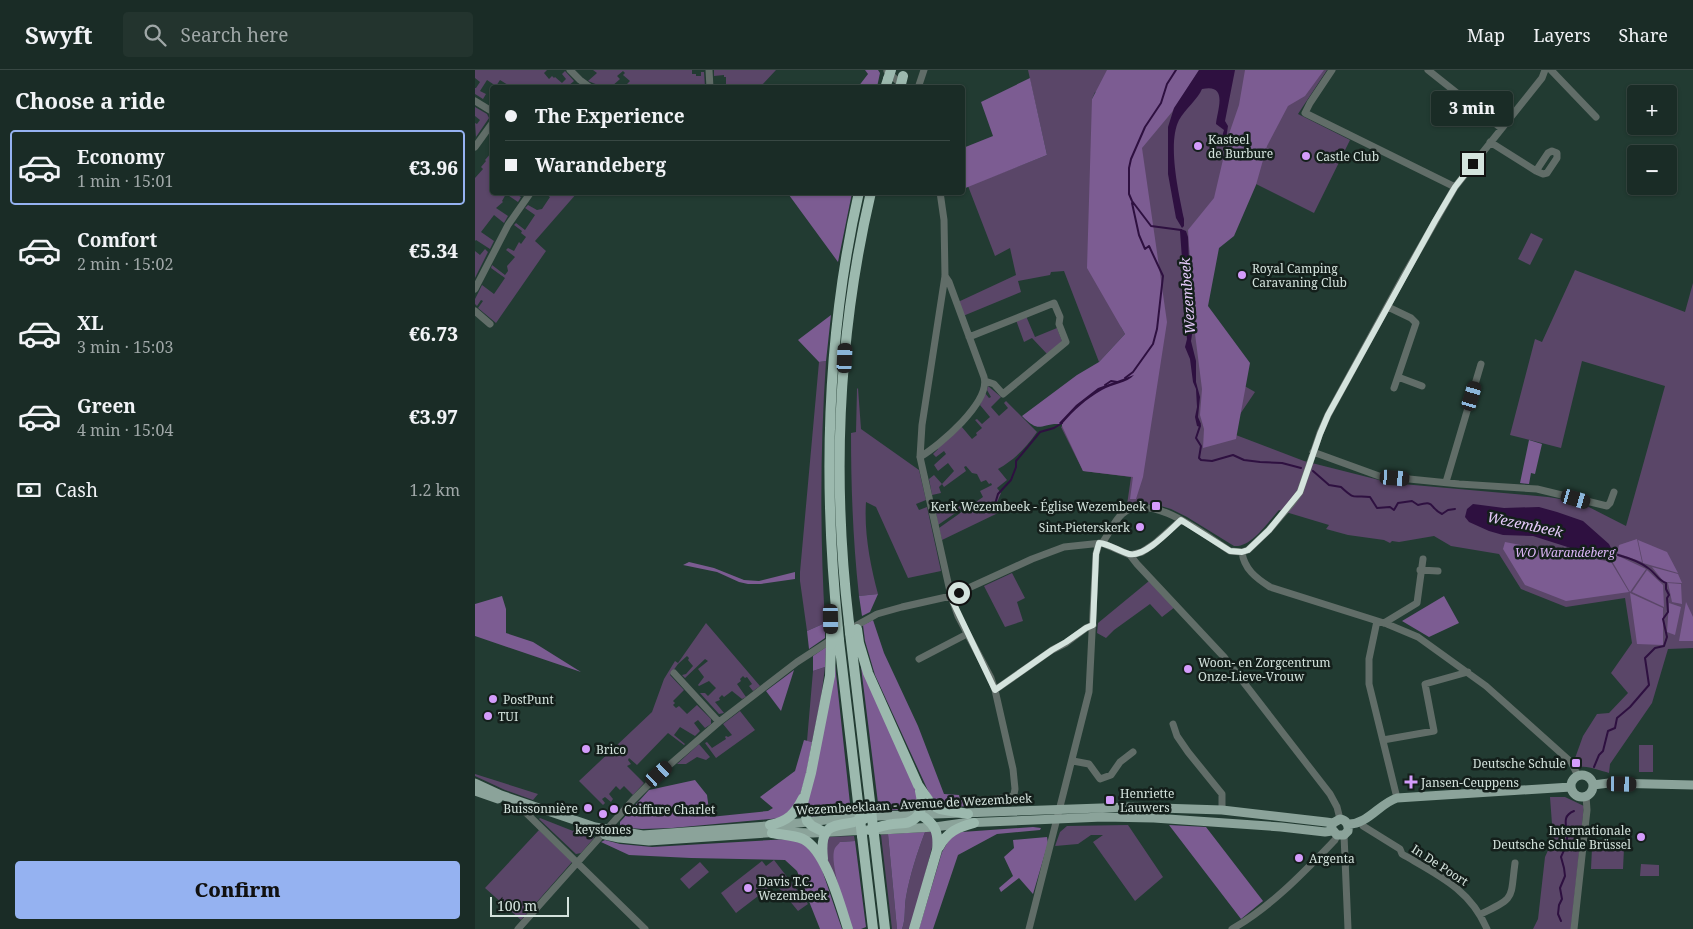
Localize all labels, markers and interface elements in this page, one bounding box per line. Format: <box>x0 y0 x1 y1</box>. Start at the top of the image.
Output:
search box <box>123 12 473 57</box>
text: Swyft <box>25 18 93 51</box>
icon: search <box>141 21 169 49</box>
text: Search here <box>181 22 288 48</box>
text: Map <box>1467 23 1505 47</box>
text: Layers <box>1533 23 1591 47</box>
text: Share <box>1619 23 1668 47</box>
text: Choose a ride <box>15 85 165 115</box>
map controls <box>1627 85 1677 195</box>
button: + <box>1627 85 1677 135</box>
callout: 3 min <box>1432 92 1514 126</box>
text: 3 min <box>1449 97 1495 119</box>
text: The Experience <box>535 103 685 129</box>
place label: Kasteel de Burbure <box>1208 131 1273 162</box>
marker: Kasteel de Burbure <box>1192 140 1204 152</box>
text: Economy <box>77 144 165 170</box>
icon: car <box>17 145 62 190</box>
button: − <box>1627 145 1677 195</box>
place label: Castle Club <box>1316 148 1379 165</box>
marker: Castle Club <box>1300 150 1312 162</box>
text: Warandeberg <box>535 152 666 178</box>
route end <box>1462 153 1484 175</box>
text: €3.96 <box>409 155 458 181</box>
text: 1 min · 15:01 <box>77 170 173 192</box>
text: Comfort <box>77 227 157 253</box>
icon: car <box>17 228 62 273</box>
text: €5.34 <box>409 238 458 264</box>
text: 2 min · 15:02 <box>77 253 173 275</box>
water label: Wezembeek <box>1175 256 1199 335</box>
place label: Royal Camping Caravaning Club <box>1252 260 1347 291</box>
marker: Royal Camping Caravaning Club <box>1236 269 1248 281</box>
text: XL <box>77 310 103 336</box>
icon: car <box>17 311 62 356</box>
text: €6.73 <box>409 321 458 347</box>
text: 3 min · 15:03 <box>77 336 173 358</box>
car <box>836 343 853 373</box>
car <box>1460 379 1483 413</box>
text: Green <box>77 393 136 419</box>
icon: car <box>17 394 62 439</box>
text: €3.97 <box>409 404 458 430</box>
text: 4 min · 15:04 <box>77 419 173 441</box>
car <box>1379 469 1410 487</box>
icon: cash <box>15 476 43 504</box>
text: Cash <box>55 477 98 503</box>
text: 1.2 km <box>409 479 460 501</box>
car <box>1559 488 1592 510</box>
place label: Kerk Wezembeek - Église Wezembeek <box>930 498 1147 515</box>
marker: Kerk Wezembeek - Église Wezembeek <box>1150 500 1162 512</box>
water label: Wezembeek <box>1485 507 1566 542</box>
place label: Sint-Pieterskerk <box>1039 519 1131 536</box>
marker: Sint-Pieterskerk <box>1134 521 1146 533</box>
park label: WO Warandeberg <box>1515 544 1616 561</box>
route start <box>948 582 970 604</box>
car <box>823 604 838 634</box>
place label: Woon- en Zorgcentrum Onze-Lieve-Vrouw <box>1198 654 1331 685</box>
marker: Woon- en Zorgcentrum Onze-Lieve-Vrouw <box>1182 663 1194 675</box>
place label: PostPunt <box>503 691 554 708</box>
marker: PostPunt <box>487 693 499 705</box>
place label: TUI <box>498 708 518 725</box>
marker: TUI <box>482 710 494 722</box>
place label: Brico <box>596 741 626 758</box>
marker: Brico <box>580 743 592 755</box>
place label: Deutsche Schule <box>1473 755 1566 772</box>
marker: Deutsche Schule <box>1570 757 1582 769</box>
car <box>642 758 675 790</box>
place label: Jansen-Ceuppens <box>1420 774 1519 791</box>
marker: Jansen-Ceuppens <box>1405 776 1417 788</box>
car <box>1606 776 1637 792</box>
place label: Henriette Lauwers <box>1120 785 1174 816</box>
street label: Wezembeeklaan - Avenue de Wezembeek <box>795 789 1034 819</box>
marker: Henriette Lauwers <box>1104 794 1116 806</box>
place label: Buissonnière <box>503 800 578 817</box>
place label: Coiffure Charlet <box>624 801 715 818</box>
marker: Buissonnière <box>582 802 594 814</box>
marker: Coiffure Charlet <box>608 803 620 815</box>
marker: keystones <box>597 808 609 820</box>
place label: keystones <box>575 821 631 838</box>
place label: Internationale Deutsche Schule Brüssel <box>1493 822 1631 853</box>
marker: Internationale Deutsche Schule Brüssel <box>1635 831 1647 843</box>
street label: In De Poort <box>1408 840 1472 890</box>
place label: Argenta <box>1309 850 1355 867</box>
marker: Argenta <box>1293 852 1305 864</box>
button: Confirm <box>15 861 460 919</box>
place label: Davis T.C. Wezembeek <box>758 873 828 904</box>
marker: Davis T.C. Wezembeek <box>742 882 754 894</box>
scale bar <box>490 894 569 917</box>
text: 100 m <box>497 896 537 915</box>

